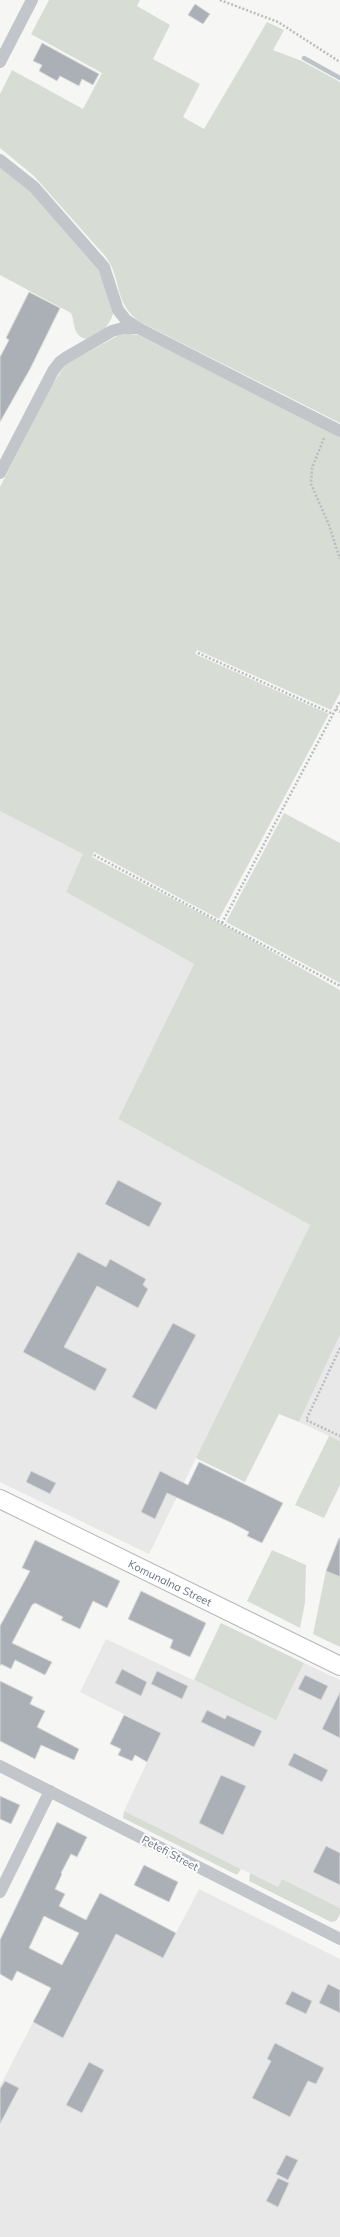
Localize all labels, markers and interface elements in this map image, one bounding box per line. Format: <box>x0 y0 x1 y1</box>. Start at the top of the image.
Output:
street label: Komunalna Street <box>126 1557 214 1609</box>
street label: Petefi Street <box>139 1832 201 1874</box>

